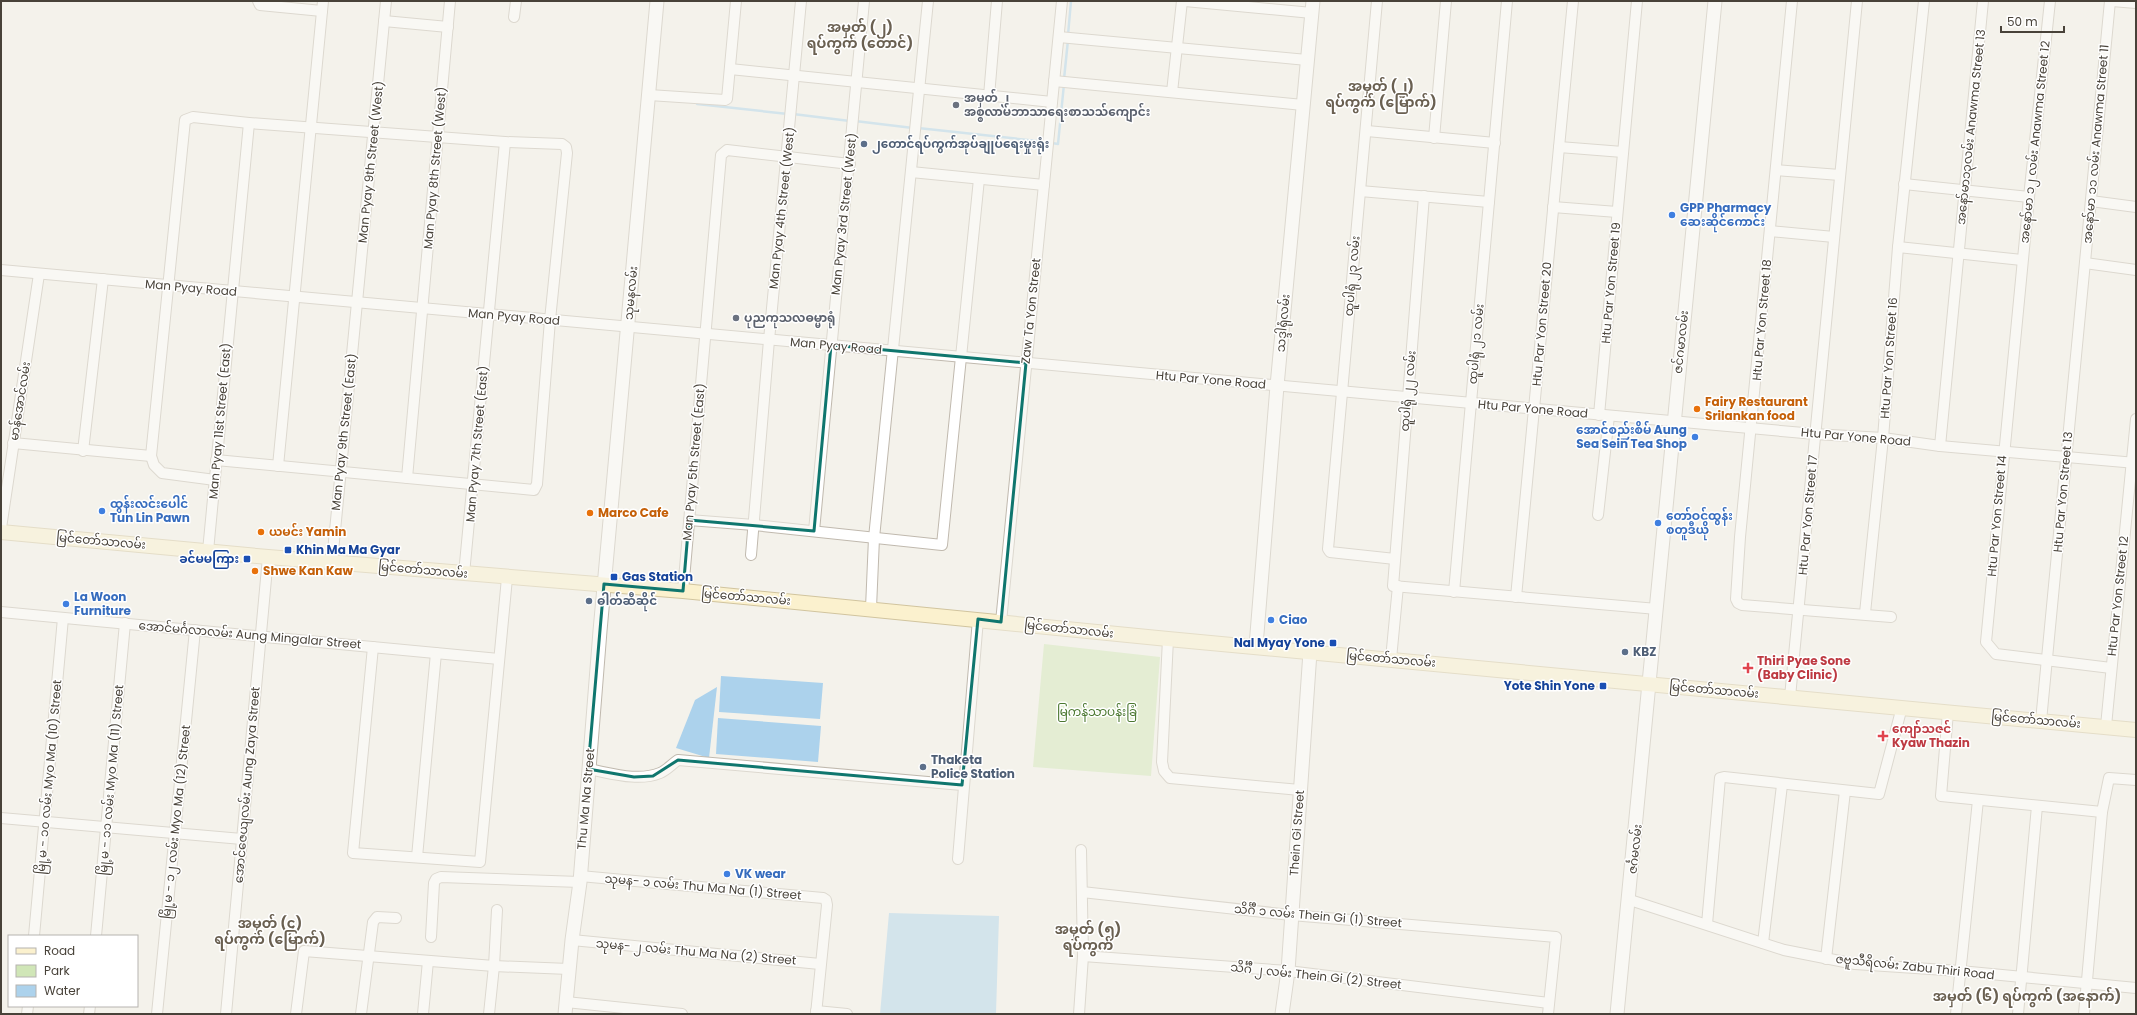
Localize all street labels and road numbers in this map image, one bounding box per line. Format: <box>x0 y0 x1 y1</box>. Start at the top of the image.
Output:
street label: အနော်မာ၁၃လမ်း Anawma Street 13 <box>1952 28 1991 226</box>
street label: အနော်မာ ၁၂ လမ်း Anawma Street 12 <box>2015 40 2056 244</box>
street label: အနော်မာ ၁၁ လမ်း Anawma Street 11 <box>2078 44 2115 244</box>
street label: Man Pyay 9th Street (West) <box>354 80 387 244</box>
street label: Man Pyay 8th Street (West) <box>419 86 450 250</box>
street label: Man Pyay 4th Street (West) <box>765 126 798 290</box>
street label: Man Pyay 3rd Street (West) <box>827 132 860 296</box>
street label: Htu Par Yon Street 19 <box>1597 222 1624 344</box>
street label: ထူပါရုံ ၂၃ လမ်း <box>1340 235 1365 317</box>
street label: Zaw Ta Yon Street <box>1017 257 1045 365</box>
street label: Htu Par Yon Street 18 <box>1748 259 1775 381</box>
street label: Htu Par Yon Street 20 <box>1528 261 1555 387</box>
street label: သုမနလမ်း <box>620 265 643 321</box>
street label: Man Pyay Road <box>144 275 238 300</box>
street label: သဒ္ဒါရုံလမ်း <box>1271 293 1296 353</box>
street label: Htu Par Yon Street 16 <box>1876 297 1901 419</box>
street label: ထူပါရုံ ၂၁ လမ်း <box>1464 303 1489 385</box>
street label: Man Pyay Road <box>467 304 561 329</box>
street label: ဇင်ဂမာလမ်း <box>1669 310 1692 374</box>
street label: Man Pyay Road <box>789 333 883 358</box>
street label: Man Pyay 11st Street (East) <box>204 342 235 500</box>
street label: ထူပါရုံ ၂၂ လမ်း <box>1395 350 1422 432</box>
street label: Man Pyay 9th Street (East) <box>327 352 360 511</box>
street label: မာန်အောင်လမ်း <box>5 360 36 442</box>
street label: Man Pyay 7th Street (East) <box>461 365 492 523</box>
street label: Htu Par Yone Road <box>1155 366 1267 393</box>
street label: Man Pyay 5th Street (East) <box>678 383 709 541</box>
street label: Htu Par Yone Road <box>1477 395 1589 422</box>
street label: Htu Par Yone Road <box>1800 423 1912 450</box>
street label: Htu Par Yon Street 13 <box>2049 431 2076 553</box>
street label: Htu Par Yon Street 17 <box>1794 454 1821 576</box>
street label: Htu Par Yon Street 14 <box>1983 454 2010 577</box>
street label: မြင်တော်သာလမ်း <box>55 528 147 555</box>
street label: Htu Par Yon Street 12 <box>2103 535 2132 657</box>
street label: မြင်တော်သာလမ်း <box>377 557 469 584</box>
street label: မြင်တော်သာလမ်း <box>700 584 792 611</box>
street label: မြင်တော်သာလမ်း <box>1023 615 1115 644</box>
street label: အောင်မင်္ဂလာလမ်း Aung Mingalar Street <box>138 616 362 653</box>
street label: မြင်တော်သာလမ်း <box>1345 646 1437 673</box>
street label: မြင်တော်သာလမ်း <box>1668 677 1760 704</box>
street label: မြို့မ - ၁၀ လမ်း Myo Ma (10) Street <box>32 679 67 875</box>
street label: မြို့မ - ၁၁ လမ်း Myo Ma (11) Street <box>94 684 129 876</box>
street label: အောင်ဇေယျလမ်း Aung Zaya Street <box>229 686 266 884</box>
street label: မြင်တော်သာလမ်း <box>1990 707 2082 734</box>
street label: မြို့မ - ၁၂ လမ်း Myo Ma (12) Street <box>157 724 196 920</box>
street label: Thu Ma Na Street <box>573 748 598 850</box>
street label: Thein Gi Street <box>1285 789 1308 876</box>
street label: ဇင်္ဂမလမ်း <box>1623 823 1646 875</box>
street label: သုမန- ၁ လမ်း Thu Ma Na (1) Street <box>604 869 802 906</box>
street label: သိင်္ဂီ ၁ လမ်း Thein Gi (1) Street <box>1233 900 1403 931</box>
street label: သုမန- ၂ လမ်း Thu Ma Na (2) Street <box>595 934 797 971</box>
street label: ဇဗူသီရိလမ်း Zabu Thiri Road <box>1835 950 1995 985</box>
street label: သိင်္ဂီ ၂ လမ်း Thein Gi (2) Street <box>1229 958 1403 995</box>

